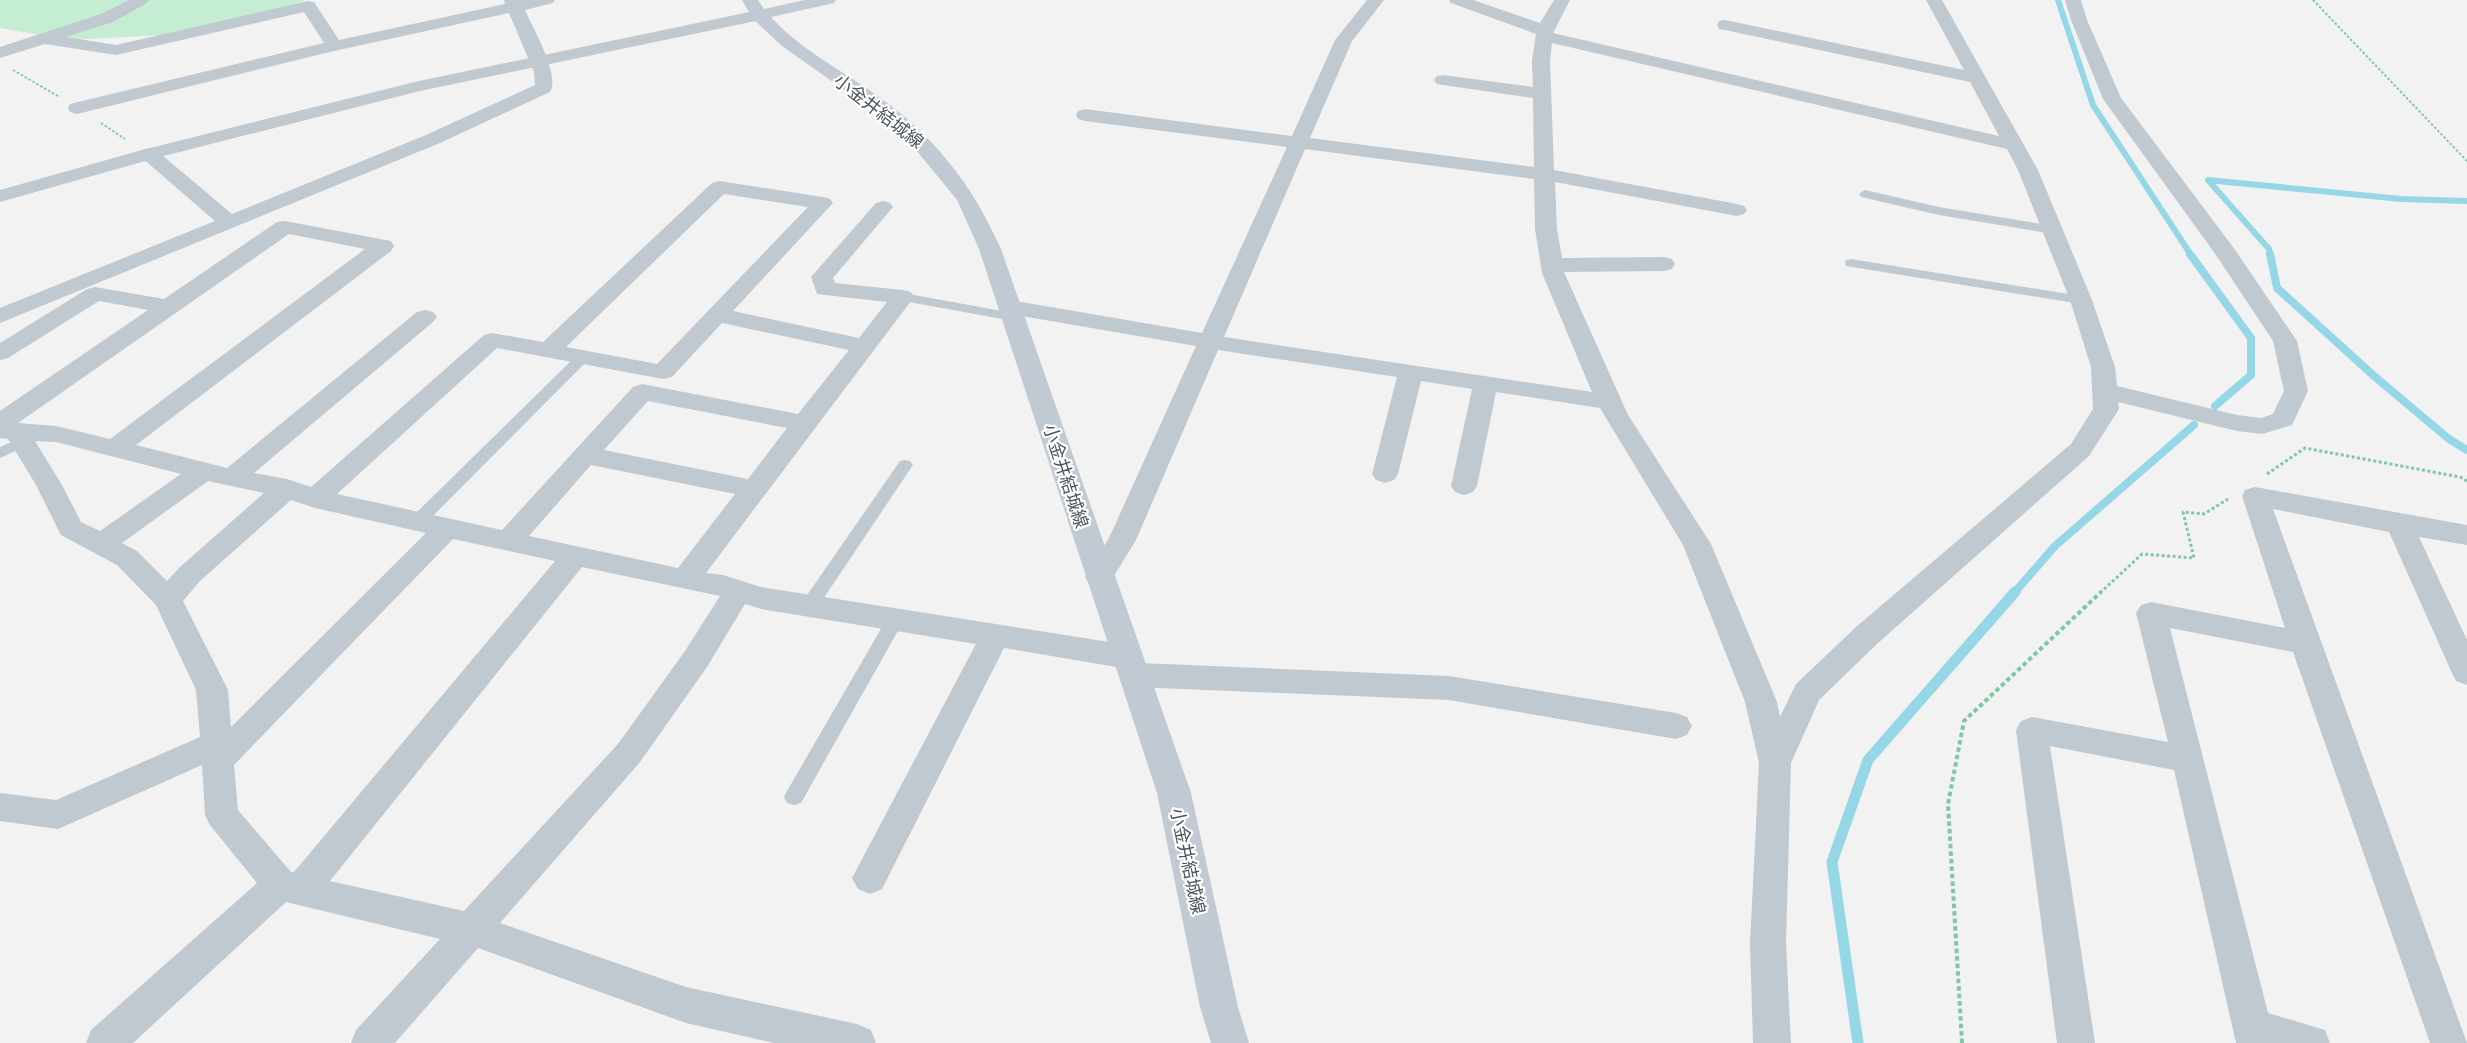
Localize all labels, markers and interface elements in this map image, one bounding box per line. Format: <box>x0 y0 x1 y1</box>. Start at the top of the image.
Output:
street label: 小金井結城線 <box>830 69 928 153</box>
street label: 小金井結城線 <box>1039 421 1093 531</box>
street label: 小金井結城線 <box>1167 806 1209 916</box>

